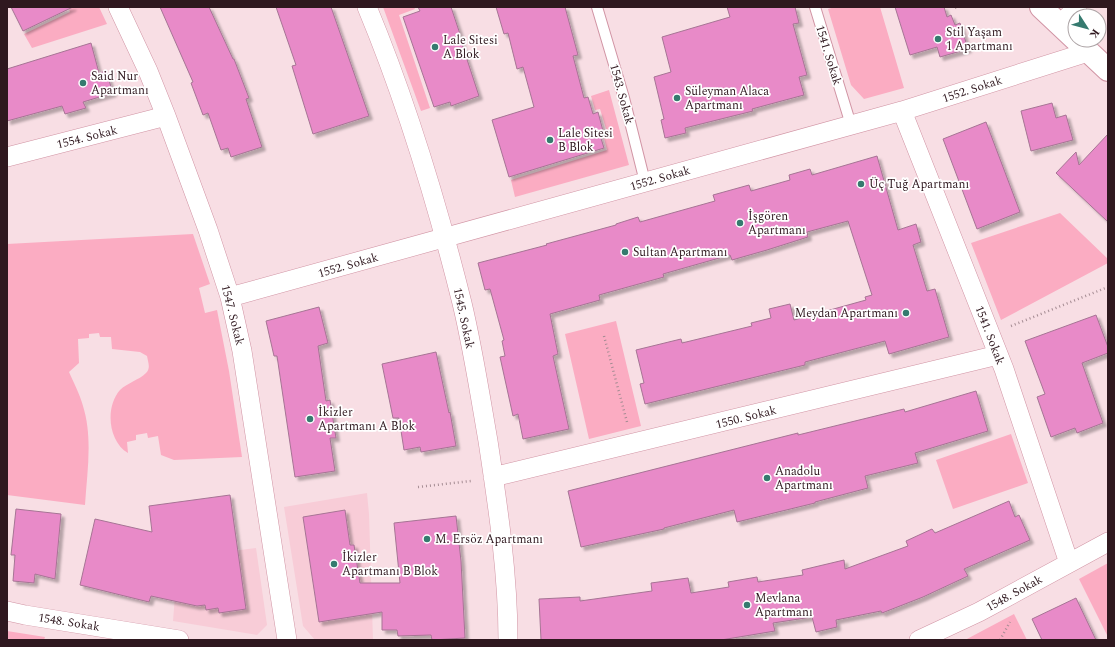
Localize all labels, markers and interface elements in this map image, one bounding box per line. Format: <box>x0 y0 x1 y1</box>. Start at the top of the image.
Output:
north arrow <box>1067 8 1107 48</box>
street label: 1541. Sokak <box>810 23 847 88</box>
place label: Stil Yaşam 1 Apartmanı <box>946 23 1013 56</box>
text: K <box>1085 25 1104 42</box>
place label: Lale Sitesi A Blok <box>443 31 498 64</box>
marker: Stil Yaşam 1 Apartmanı <box>933 34 943 44</box>
marker: Lale Sitesi A Blok <box>430 42 440 52</box>
street label: 1543. Sokak <box>604 62 639 127</box>
place label: Said Nur Apartmanı <box>91 67 149 100</box>
street label: 1552. Sokak <box>940 71 1005 108</box>
marker: Said Nur Apartmanı <box>78 78 88 88</box>
place label: Süleyman Alaca Apartmanı <box>685 82 769 115</box>
marker: Süleyman Alaca Apartmanı <box>672 93 682 103</box>
street label: 1554. Sokak <box>55 121 120 154</box>
place label: Lale Sitesi B Blok <box>558 124 613 157</box>
marker: Lale Sitesi B Blok <box>545 135 555 145</box>
street label: 1552. Sokak <box>628 161 693 196</box>
place label: Üç Tuğ Apartmanı <box>869 175 969 194</box>
marker: Üç Tuğ Apartmanı <box>856 179 866 189</box>
place label: İşgören Apartmanı <box>748 207 806 240</box>
marker: İşgören Apartmanı <box>735 218 745 228</box>
place label: Sultan Apartmanı <box>633 243 728 262</box>
marker: Sultan Apartmanı <box>620 247 630 257</box>
street label: 1552. Sokak <box>316 248 381 283</box>
street label: 1547. Sokak <box>216 283 249 348</box>
street label: 1545. Sokak <box>448 286 479 351</box>
street label: 1541. Sokak <box>970 303 1010 368</box>
place label: Meydan Apartmanı <box>795 304 898 323</box>
marker: Meydan Apartmanı <box>901 308 911 318</box>
street label: 1550. Sokak <box>714 401 779 434</box>
place label: İkizler Apartmanı A Blok <box>318 403 415 436</box>
marker: İkizler Apartmanı A Blok <box>305 414 315 424</box>
place label: Anadolu Apartmanı <box>775 462 833 495</box>
marker: Anadolu Apartmanı <box>762 473 772 483</box>
place label: M. Ersöz Apartmanı <box>435 530 543 549</box>
marker: M. Ersöz Apartmanı <box>422 534 432 544</box>
place label: İkizler Apartmanı B Blok <box>342 548 438 581</box>
marker: İkizler Apartmanı B Blok <box>329 559 339 569</box>
street label: 1548. Sokak <box>982 570 1046 617</box>
place label: Mevlana Apartmanı <box>755 589 813 622</box>
marker: Mevlana Apartmanı <box>742 600 752 610</box>
street label: 1548. Sokak <box>37 608 101 637</box>

